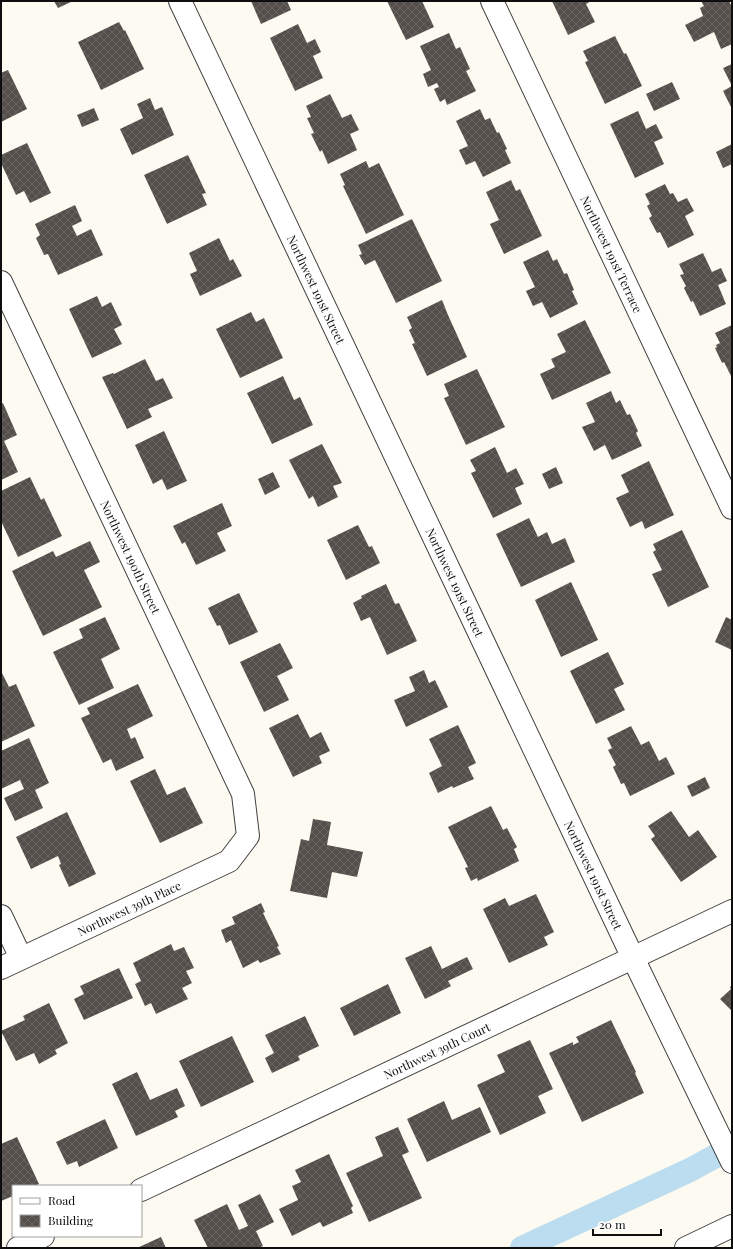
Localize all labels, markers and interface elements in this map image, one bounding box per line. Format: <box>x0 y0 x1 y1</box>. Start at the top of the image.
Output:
street label: Northwest 191st Terrace <box>577 193 646 315</box>
street label: Northwest 191st Street <box>284 232 349 347</box>
street label: Northwest 190th Street <box>97 498 165 617</box>
street label: Northwest 191st Street <box>422 525 488 640</box>
street label: Northwest 191st Street <box>561 818 627 933</box>
street label: Northwest 39th Place <box>74 877 184 939</box>
street label: Northwest 39th Court <box>381 1018 493 1082</box>
legend <box>12 1185 142 1237</box>
text: Road <box>48 1192 75 1208</box>
scale bar <box>593 1211 661 1237</box>
text: Building <box>48 1212 94 1228</box>
text: 20 m <box>599 1216 626 1232</box>

